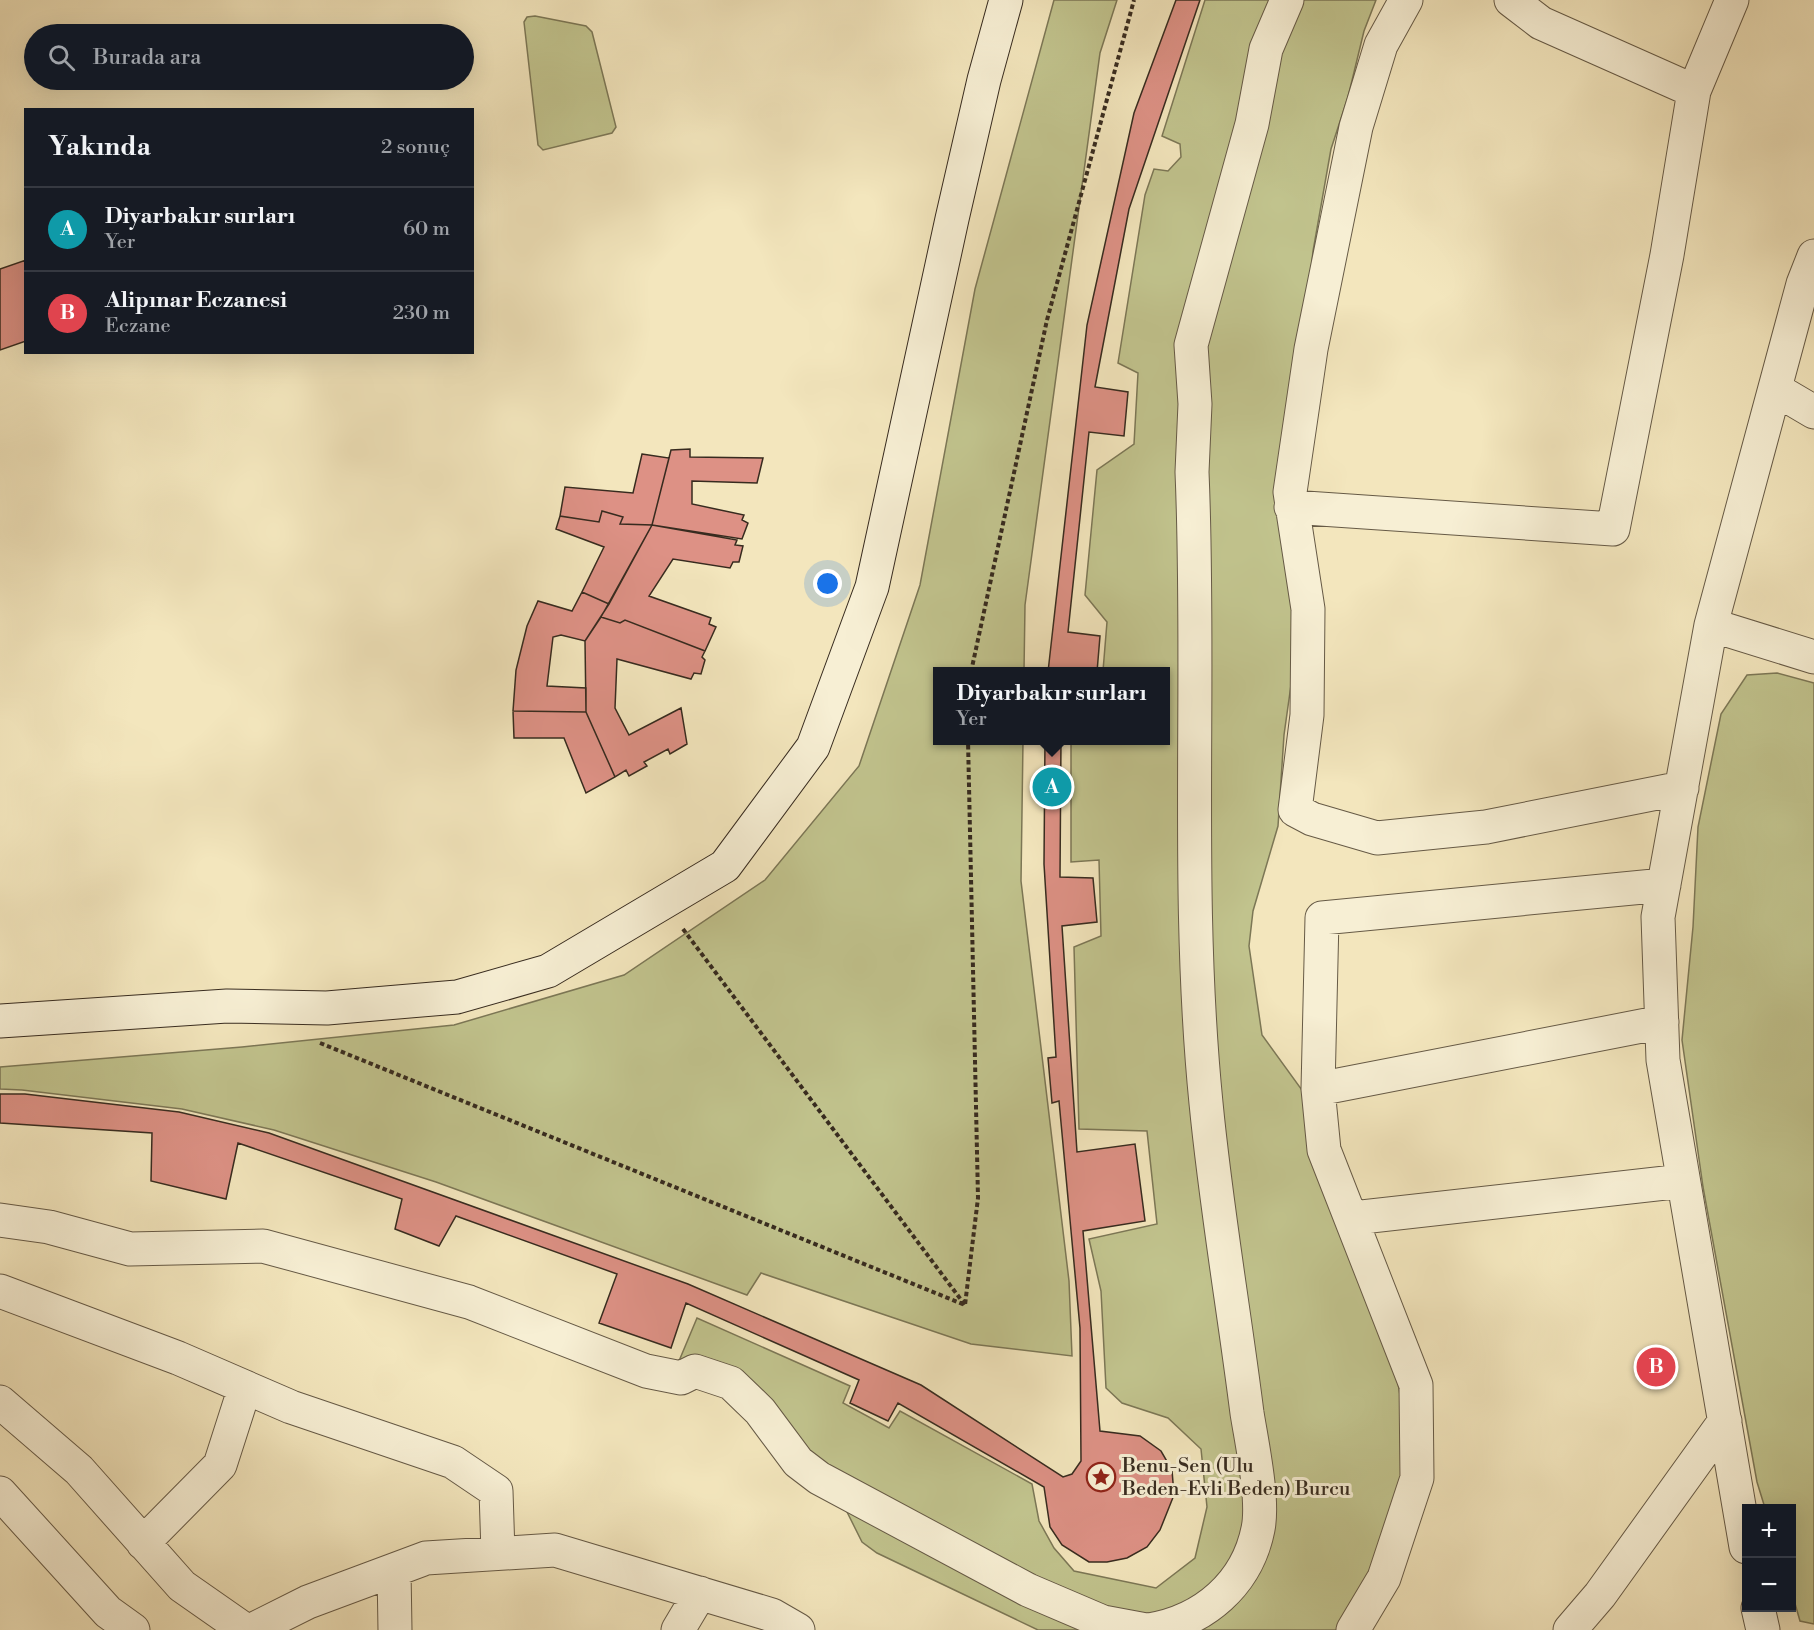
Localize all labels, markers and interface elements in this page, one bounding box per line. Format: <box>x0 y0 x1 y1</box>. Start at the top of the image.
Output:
search box <box>24 24 474 90</box>
icon: search <box>45 41 78 74</box>
text: Burada ara <box>93 44 201 71</box>
text: Yakında <box>48 131 151 163</box>
text: 2 sonuç <box>381 135 450 160</box>
text: Diyarbakır surları <box>105 203 295 230</box>
text: A <box>60 217 75 242</box>
text: 60 m <box>403 217 450 242</box>
text: Yer <box>105 230 135 255</box>
text: Alipınar Eczanesi <box>105 287 287 314</box>
text: B <box>60 301 75 326</box>
text: 230 m <box>393 301 450 326</box>
text: Eczane <box>105 314 171 339</box>
your location <box>813 569 842 598</box>
popup <box>933 667 1170 745</box>
text: Diyarbakır surları <box>956 680 1147 707</box>
text: Yer <box>956 707 987 732</box>
pin: A <box>1032 764 1072 810</box>
pin: B <box>1636 1344 1676 1390</box>
place label: Benu-Sen (Ulu Beden-Evli Beden) Burcu <box>1121 1454 1351 1502</box>
place icon: Benu-Sen (Ulu Beden-Evli Beden) Burcu <box>1085 1461 1117 1493</box>
map controls <box>1742 1504 1796 1612</box>
button: + <box>1742 1504 1796 1558</box>
button: − <box>1742 1558 1796 1612</box>

